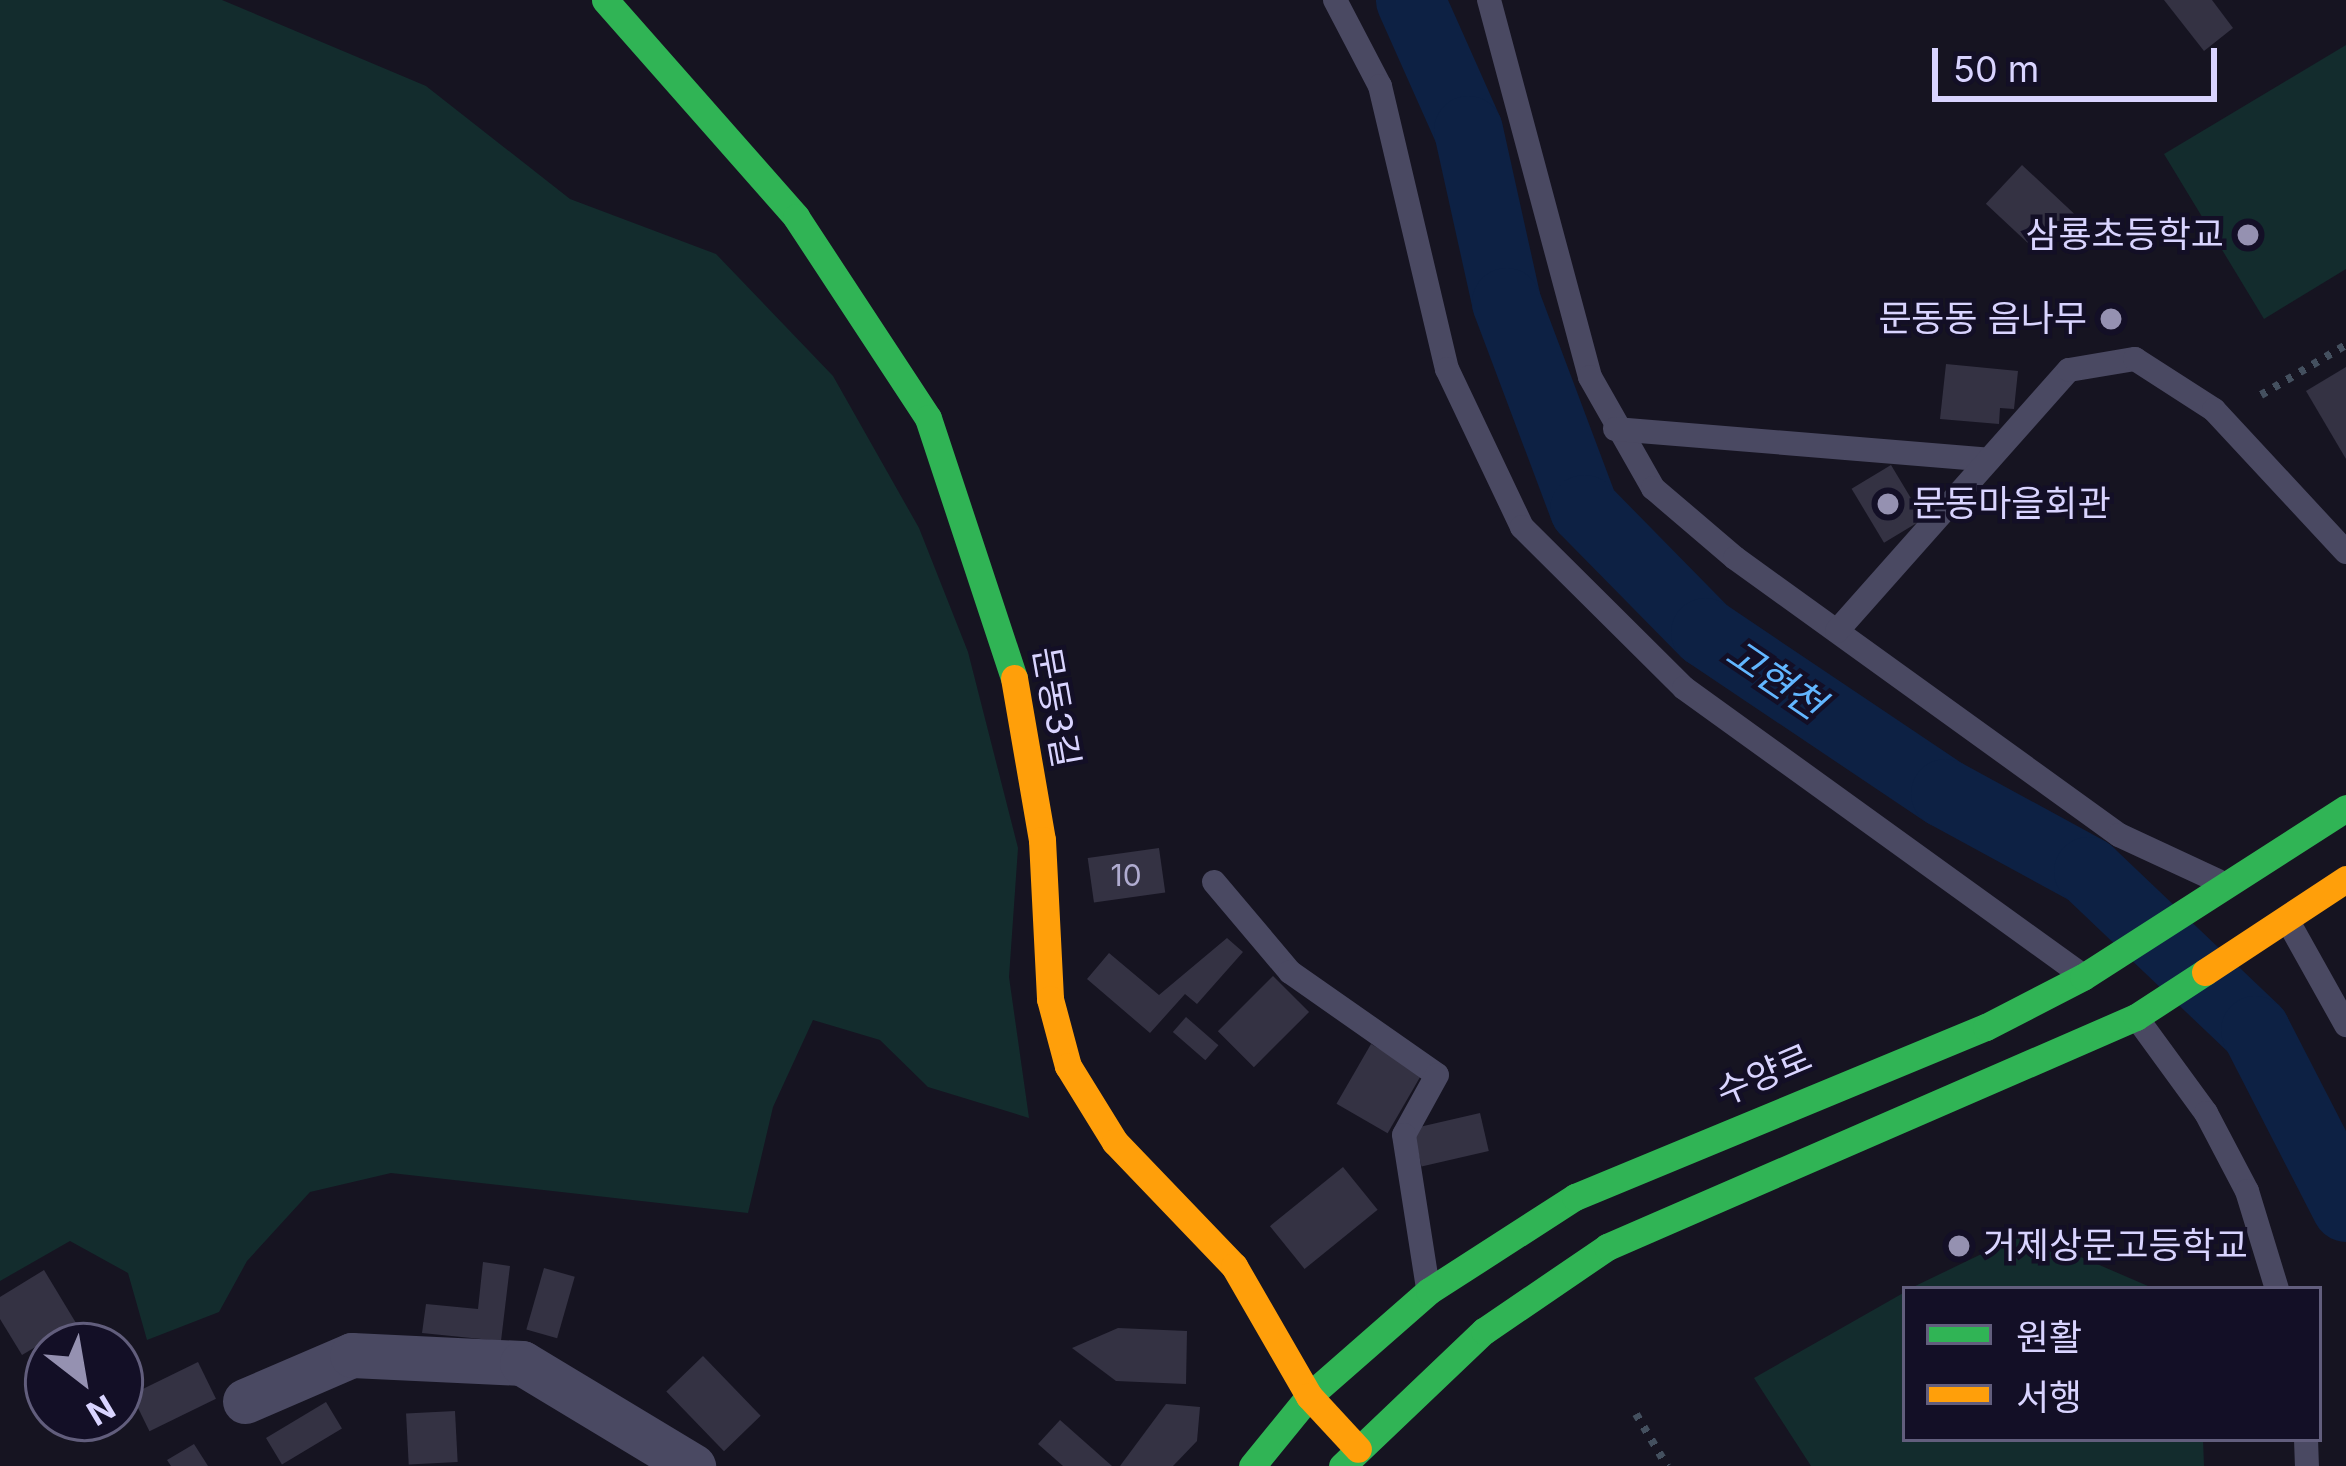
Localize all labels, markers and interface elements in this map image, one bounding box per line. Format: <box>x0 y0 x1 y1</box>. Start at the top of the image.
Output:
scale bar <box>1938 24 2223 98</box>
text: 50 m <box>1953 47 2039 91</box>
place label: 삼룡초등학교 <box>2025 213 2224 257</box>
marker: 삼룡초등학교 <box>2235 222 2261 248</box>
place label: 문동동 음나무 <box>1878 297 2087 341</box>
marker: 문동동 음나무 <box>2098 306 2124 332</box>
place label: 문동마을회관 <box>1912 482 2111 526</box>
marker: 문동마을회관 <box>1875 491 1901 517</box>
water label: 고현천 <box>1717 630 1833 728</box>
street label: 문동3길 <box>1024 643 1088 771</box>
house number: 10 <box>1110 857 1142 893</box>
street label: 수양로 <box>1710 1036 1818 1114</box>
place label: 거제상문고등학교 <box>1983 1224 2248 1268</box>
marker: 거제상문고등학교 <box>1946 1233 1972 1259</box>
legend <box>1902 1286 2322 1442</box>
text: 원활 <box>2016 1315 2082 1359</box>
north arrow <box>24 1322 144 1442</box>
text: 서행 <box>2016 1375 2082 1419</box>
text: N <box>80 1387 122 1434</box>

